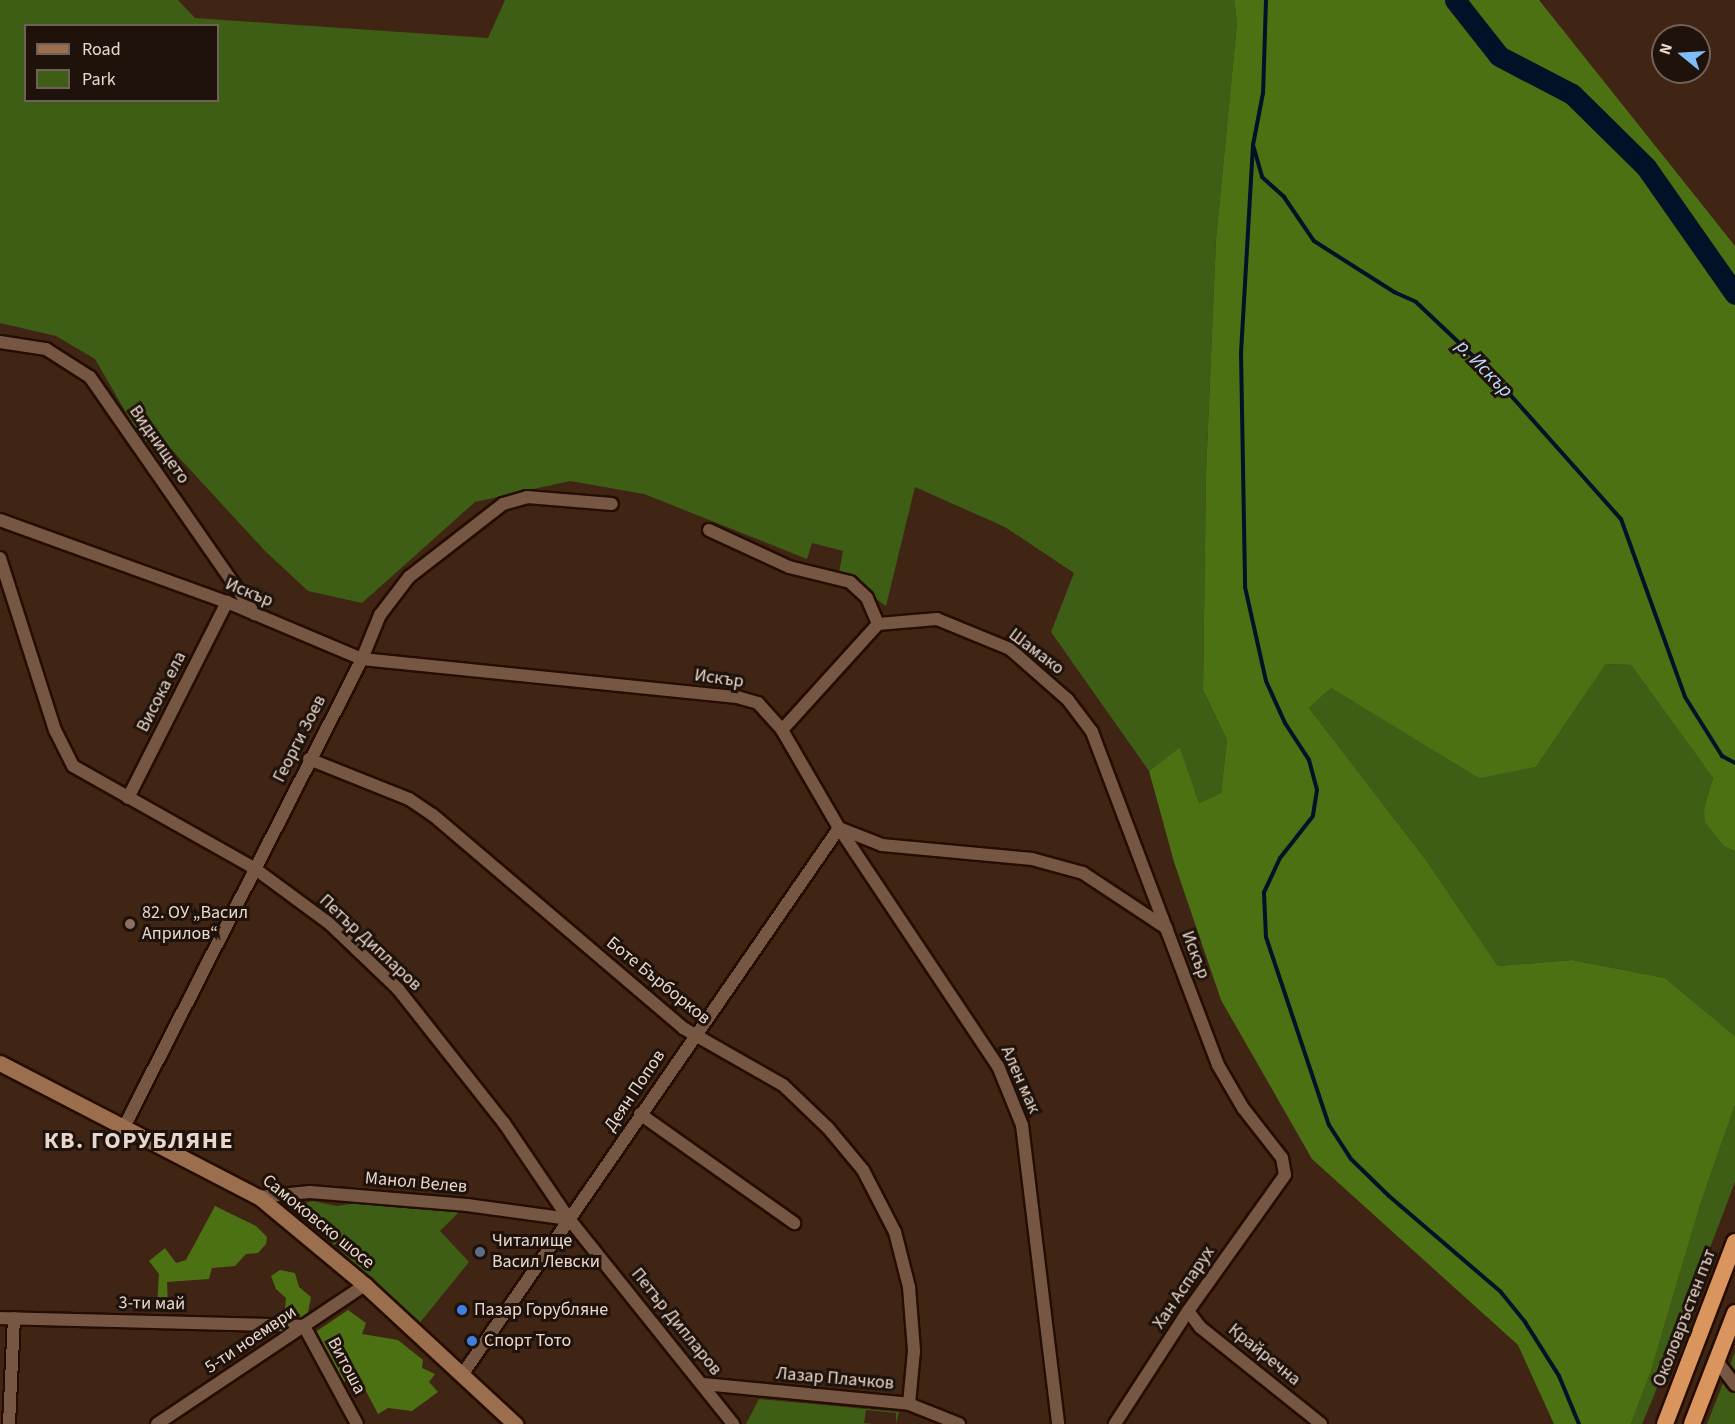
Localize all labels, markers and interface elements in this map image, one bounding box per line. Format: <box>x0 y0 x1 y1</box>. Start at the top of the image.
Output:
legend <box>24 24 219 102</box>
north arrow <box>1651 24 1711 84</box>
text: Road <box>82 37 121 62</box>
text: N <box>1654 41 1678 58</box>
text: Park <box>82 67 116 92</box>
water label: р. Искър <box>1451 335 1517 403</box>
street label: Виднището <box>124 402 194 488</box>
street label: Искър <box>222 574 276 612</box>
street label: Шамако <box>1004 624 1068 680</box>
street label: Висока ела <box>133 648 191 736</box>
street label: Искър <box>693 665 745 693</box>
street label: Георги Зоев <box>269 692 331 786</box>
street label: Петър Дипларов <box>314 890 426 996</box>
place label: 82. ОУ „Васил Априлов“ <box>142 903 248 946</box>
marker: 82. ОУ „Васил Априлов“ <box>123 917 137 931</box>
street label: Искър <box>1176 928 1214 982</box>
street label: Боте Бърборков <box>602 932 714 1030</box>
street label: Ален мак <box>996 1043 1044 1117</box>
street label: Деян Попов <box>600 1046 670 1136</box>
district label: КВ. ГОРУБЛЯНЕ <box>44 1127 234 1155</box>
street label: Манол Велев <box>364 1168 468 1198</box>
street label: Самоковско шосе <box>258 1170 378 1274</box>
place label: Читалище Васил Левски <box>492 1231 600 1274</box>
street label: Хан Аспарух <box>1148 1243 1220 1333</box>
marker: Читалище Васил Левски <box>473 1245 487 1259</box>
street label: Околовръстен път <box>1649 1246 1721 1390</box>
street label: Петър Дипларов <box>626 1264 726 1380</box>
street label: 3-ти май <box>118 1293 186 1315</box>
place label: Пазар Горубляне <box>474 1299 608 1321</box>
street label: 5-ти ноември <box>201 1302 301 1378</box>
marker: Пазар Горубляне <box>455 1303 469 1317</box>
street label: Крайречна <box>1224 1319 1304 1391</box>
place label: Спорт Тото <box>484 1330 571 1352</box>
street label: Витоша <box>322 1334 370 1398</box>
marker: Спорт Тото <box>465 1334 479 1348</box>
street label: Лазар Плачков <box>775 1363 895 1395</box>

